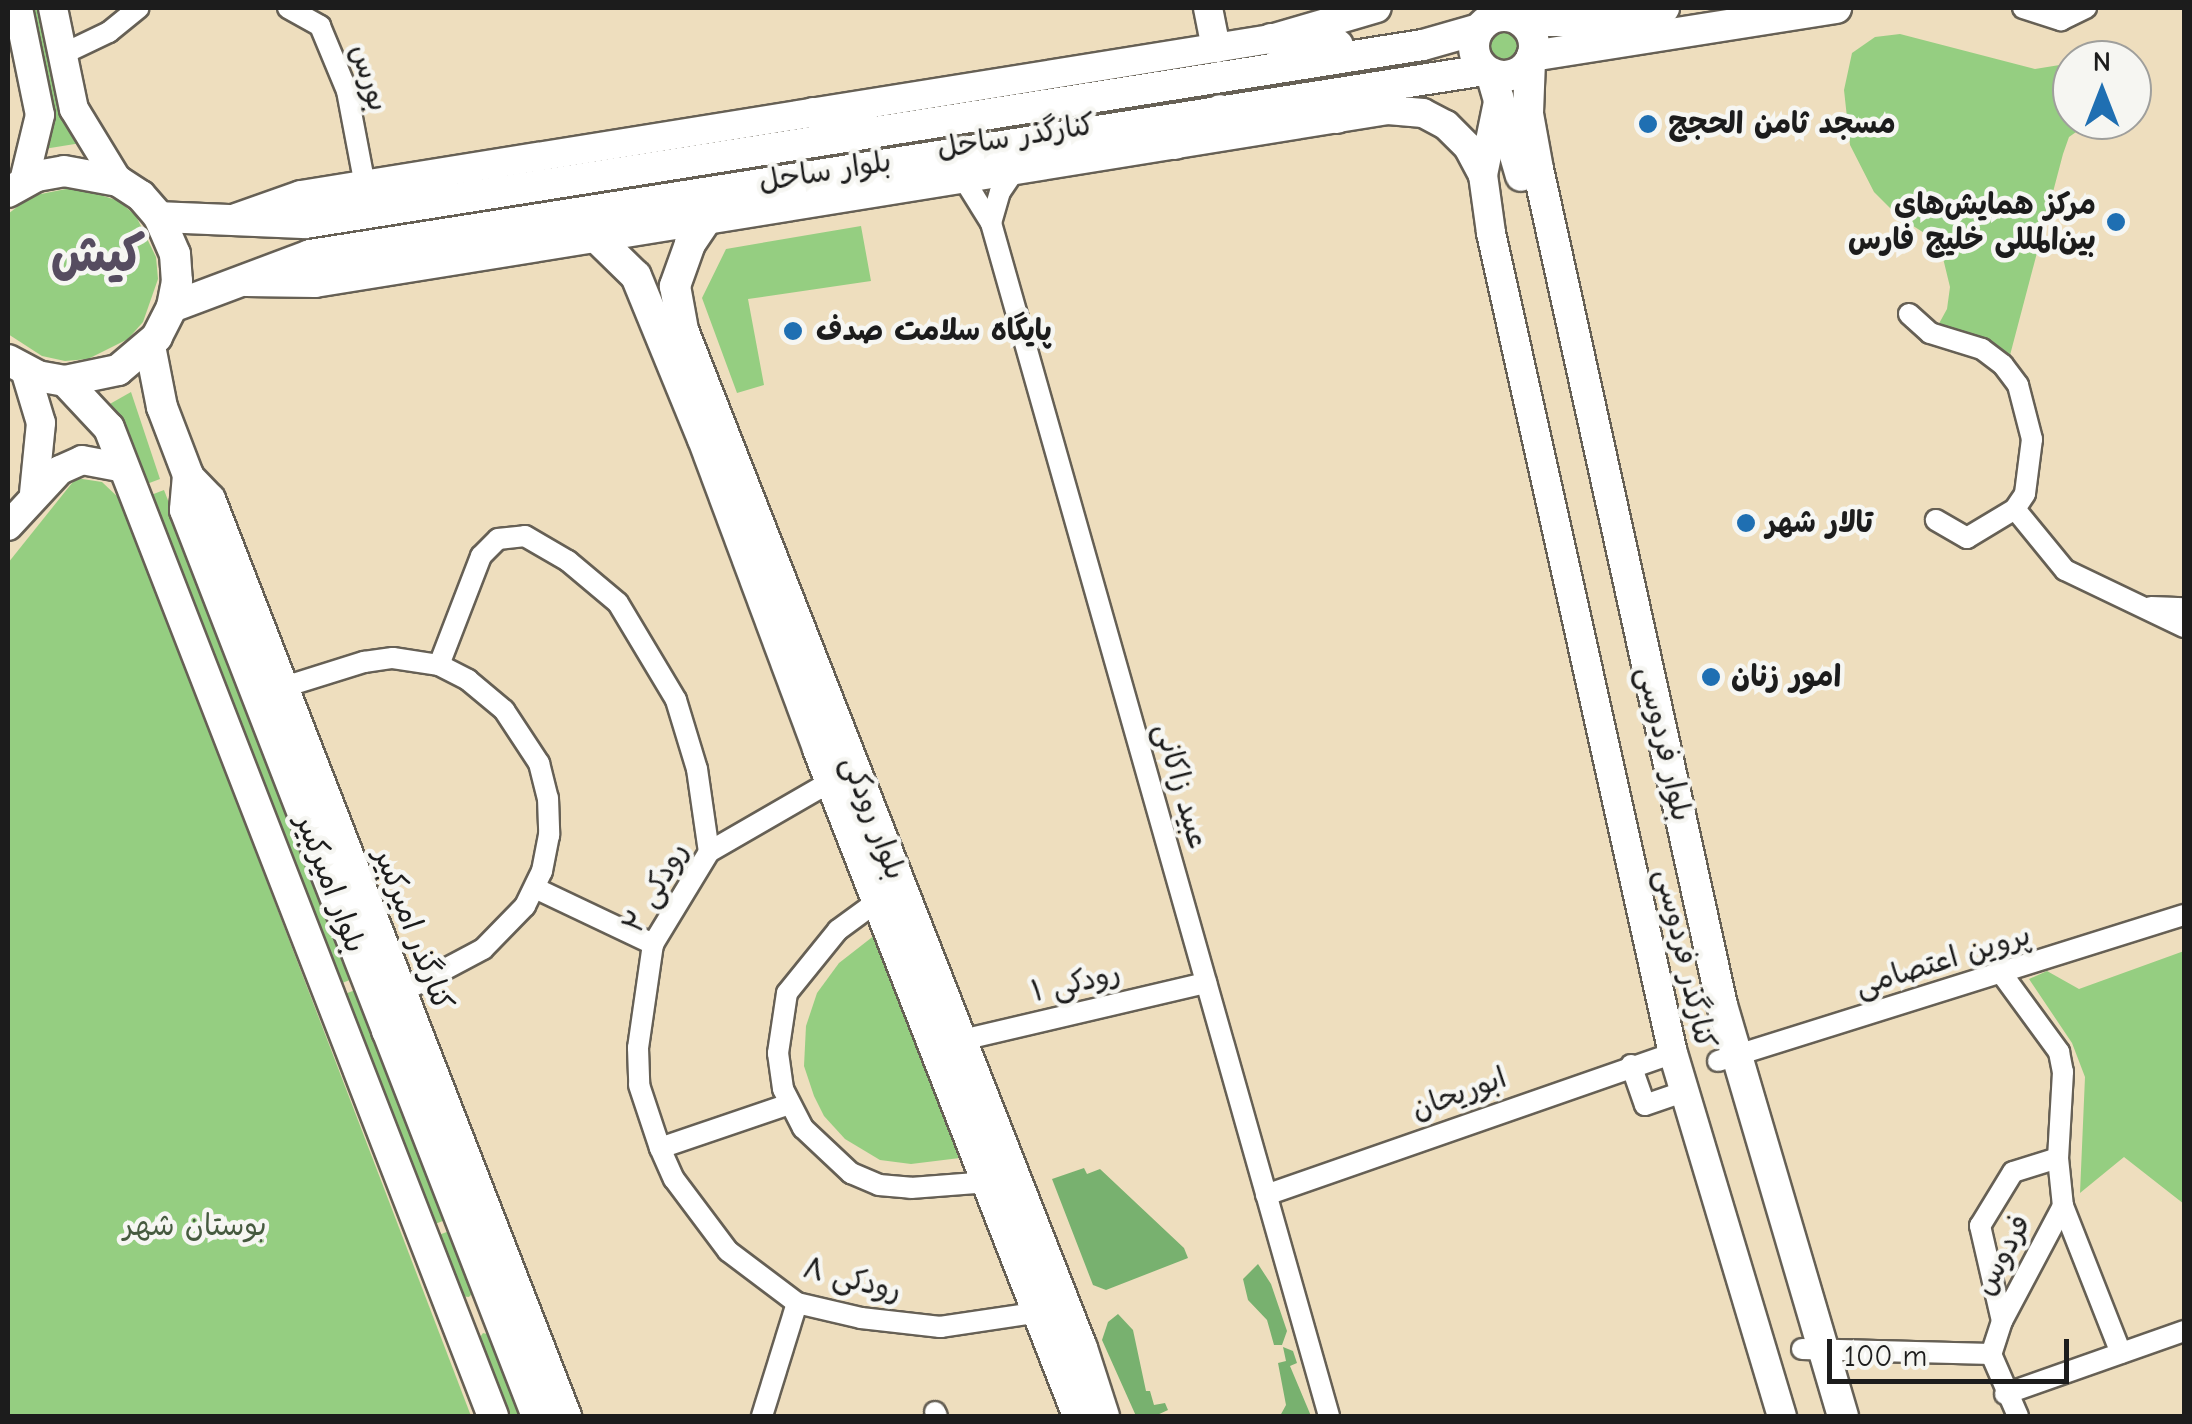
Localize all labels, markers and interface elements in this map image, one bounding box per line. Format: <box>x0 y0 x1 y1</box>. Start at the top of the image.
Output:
street label: بورس <box>342 40 396 116</box>
north arrow <box>2052 40 2152 140</box>
text: N <box>2093 46 2111 78</box>
place label: مسجد ثامن الحجج <box>1668 106 1896 142</box>
street label: کنارگذر ساحل <box>934 107 1098 167</box>
marker: مسجد ثامن الحجج <box>1637 113 1659 135</box>
street label: بلوار ساحل <box>756 144 894 200</box>
place label: مرکز همایش‌های بین‌المللی خلیج فارس <box>1848 187 2096 258</box>
marker: مرکز همایش‌های بین‌المللی خلیج فارس <box>2105 211 2127 233</box>
district label: كيش <box>51 226 145 286</box>
place label: پایگاه سلامت صدف <box>816 313 1052 349</box>
marker: پایگاه سلامت صدف <box>780 318 806 344</box>
place label: تالار شهر <box>1766 505 1873 541</box>
marker: تالار شهر <box>1735 512 1757 534</box>
place label: امور زنان <box>1731 659 1841 695</box>
street label: بلوار فردوسی <box>1629 663 1699 825</box>
marker: امور زنان <box>1700 666 1722 688</box>
street label: عبید زاکانی <box>1146 719 1216 853</box>
street label: بلوار رودکی <box>833 751 913 885</box>
street label: بلوار امیرکبیر <box>287 810 373 958</box>
street label: رودکی ۲ <box>616 836 696 940</box>
street label: کنارگذر امیرکبیر <box>366 844 460 1016</box>
street label: کنارگذر فردوسی <box>1647 865 1723 1053</box>
street label: پروین اعتصامی <box>1851 917 2035 1005</box>
street label: رودکی ۱ <box>1028 955 1124 1011</box>
street label: ابوریحان <box>1407 1060 1511 1128</box>
park label: بوستان شهر <box>123 1208 267 1244</box>
street label: فردوس <box>1967 1209 2039 1301</box>
street label: رودکی ۸ <box>799 1250 905 1310</box>
scale bar <box>1832 1319 2074 1381</box>
text: 100 m <box>1844 1339 1927 1374</box>

